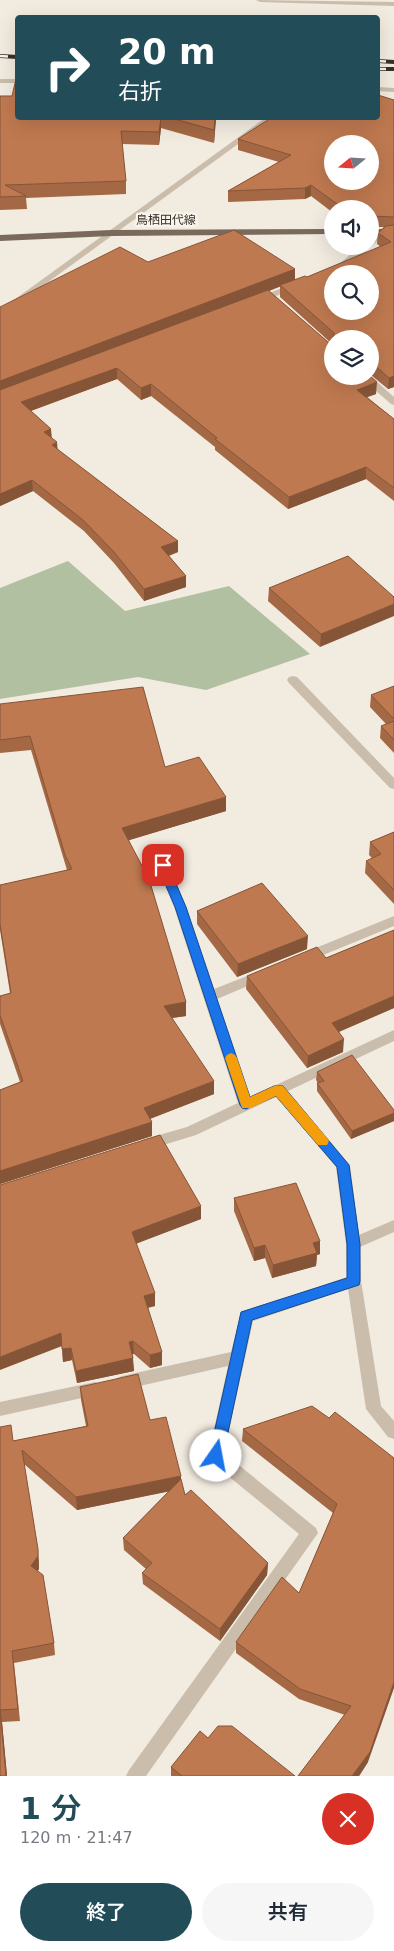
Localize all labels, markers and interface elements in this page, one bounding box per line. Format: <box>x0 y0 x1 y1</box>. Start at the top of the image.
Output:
text: 20 m <box>118 32 215 72</box>
icon: right <box>35 35 100 100</box>
text: 右折 <box>118 79 162 104</box>
north arrow <box>324 135 379 190</box>
map controls <box>324 135 379 385</box>
button: sound <box>324 200 379 255</box>
street label: 鳥栖田代線 <box>136 213 196 227</box>
button: search <box>324 265 379 320</box>
button: layers <box>324 330 379 385</box>
pin <box>142 844 184 886</box>
icon: arrive <box>149 851 177 879</box>
position arrow <box>189 1429 241 1481</box>
text: 1 分 <box>20 1791 81 1826</box>
button: close <box>322 1793 374 1845</box>
text: 120 m · 21:47 <box>20 1828 133 1847</box>
button: 終了 <box>20 1883 192 1941</box>
button: 共有 <box>202 1883 374 1941</box>

